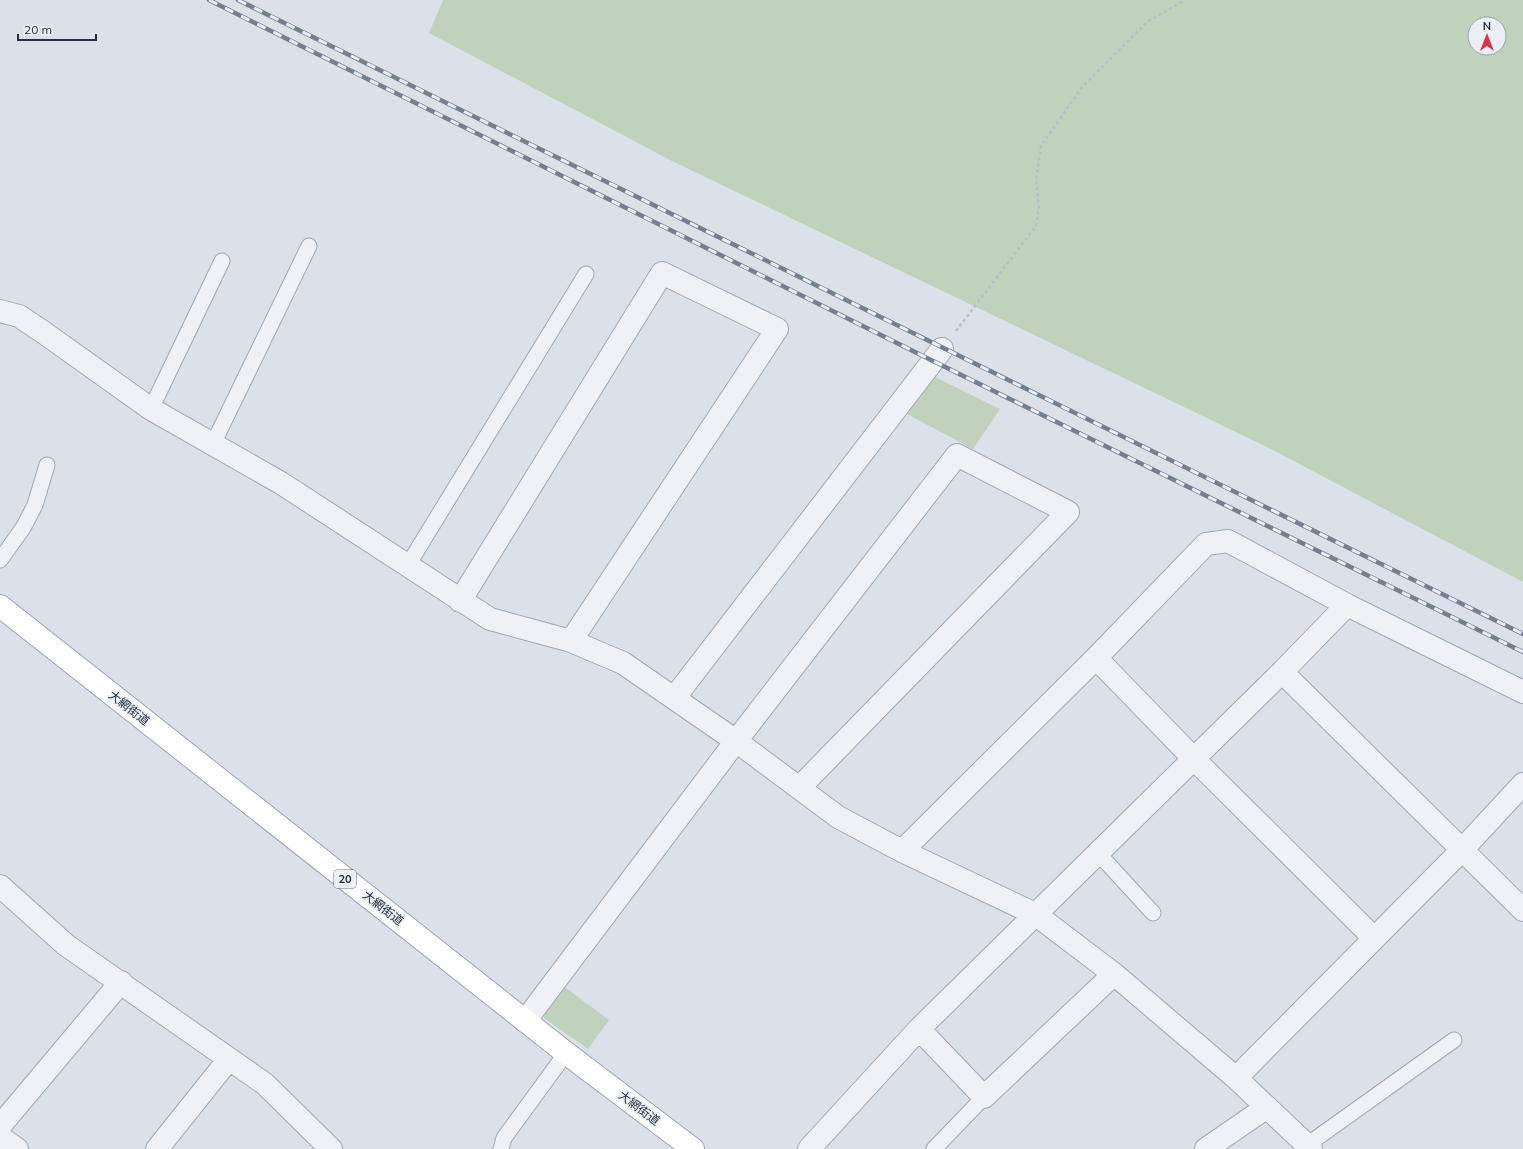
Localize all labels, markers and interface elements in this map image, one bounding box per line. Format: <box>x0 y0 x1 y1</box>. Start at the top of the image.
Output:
scale bar <box>18 16 96 42</box>
north arrow <box>1467 16 1507 56</box>
text: N <box>1483 19 1491 33</box>
text: 20 m <box>24 22 52 37</box>
street label: 大網街道 <box>106 687 153 728</box>
road number: 20 <box>334 870 356 888</box>
street label: 大網街道 <box>360 887 407 928</box>
street label: 大網街道 <box>616 1087 663 1128</box>

